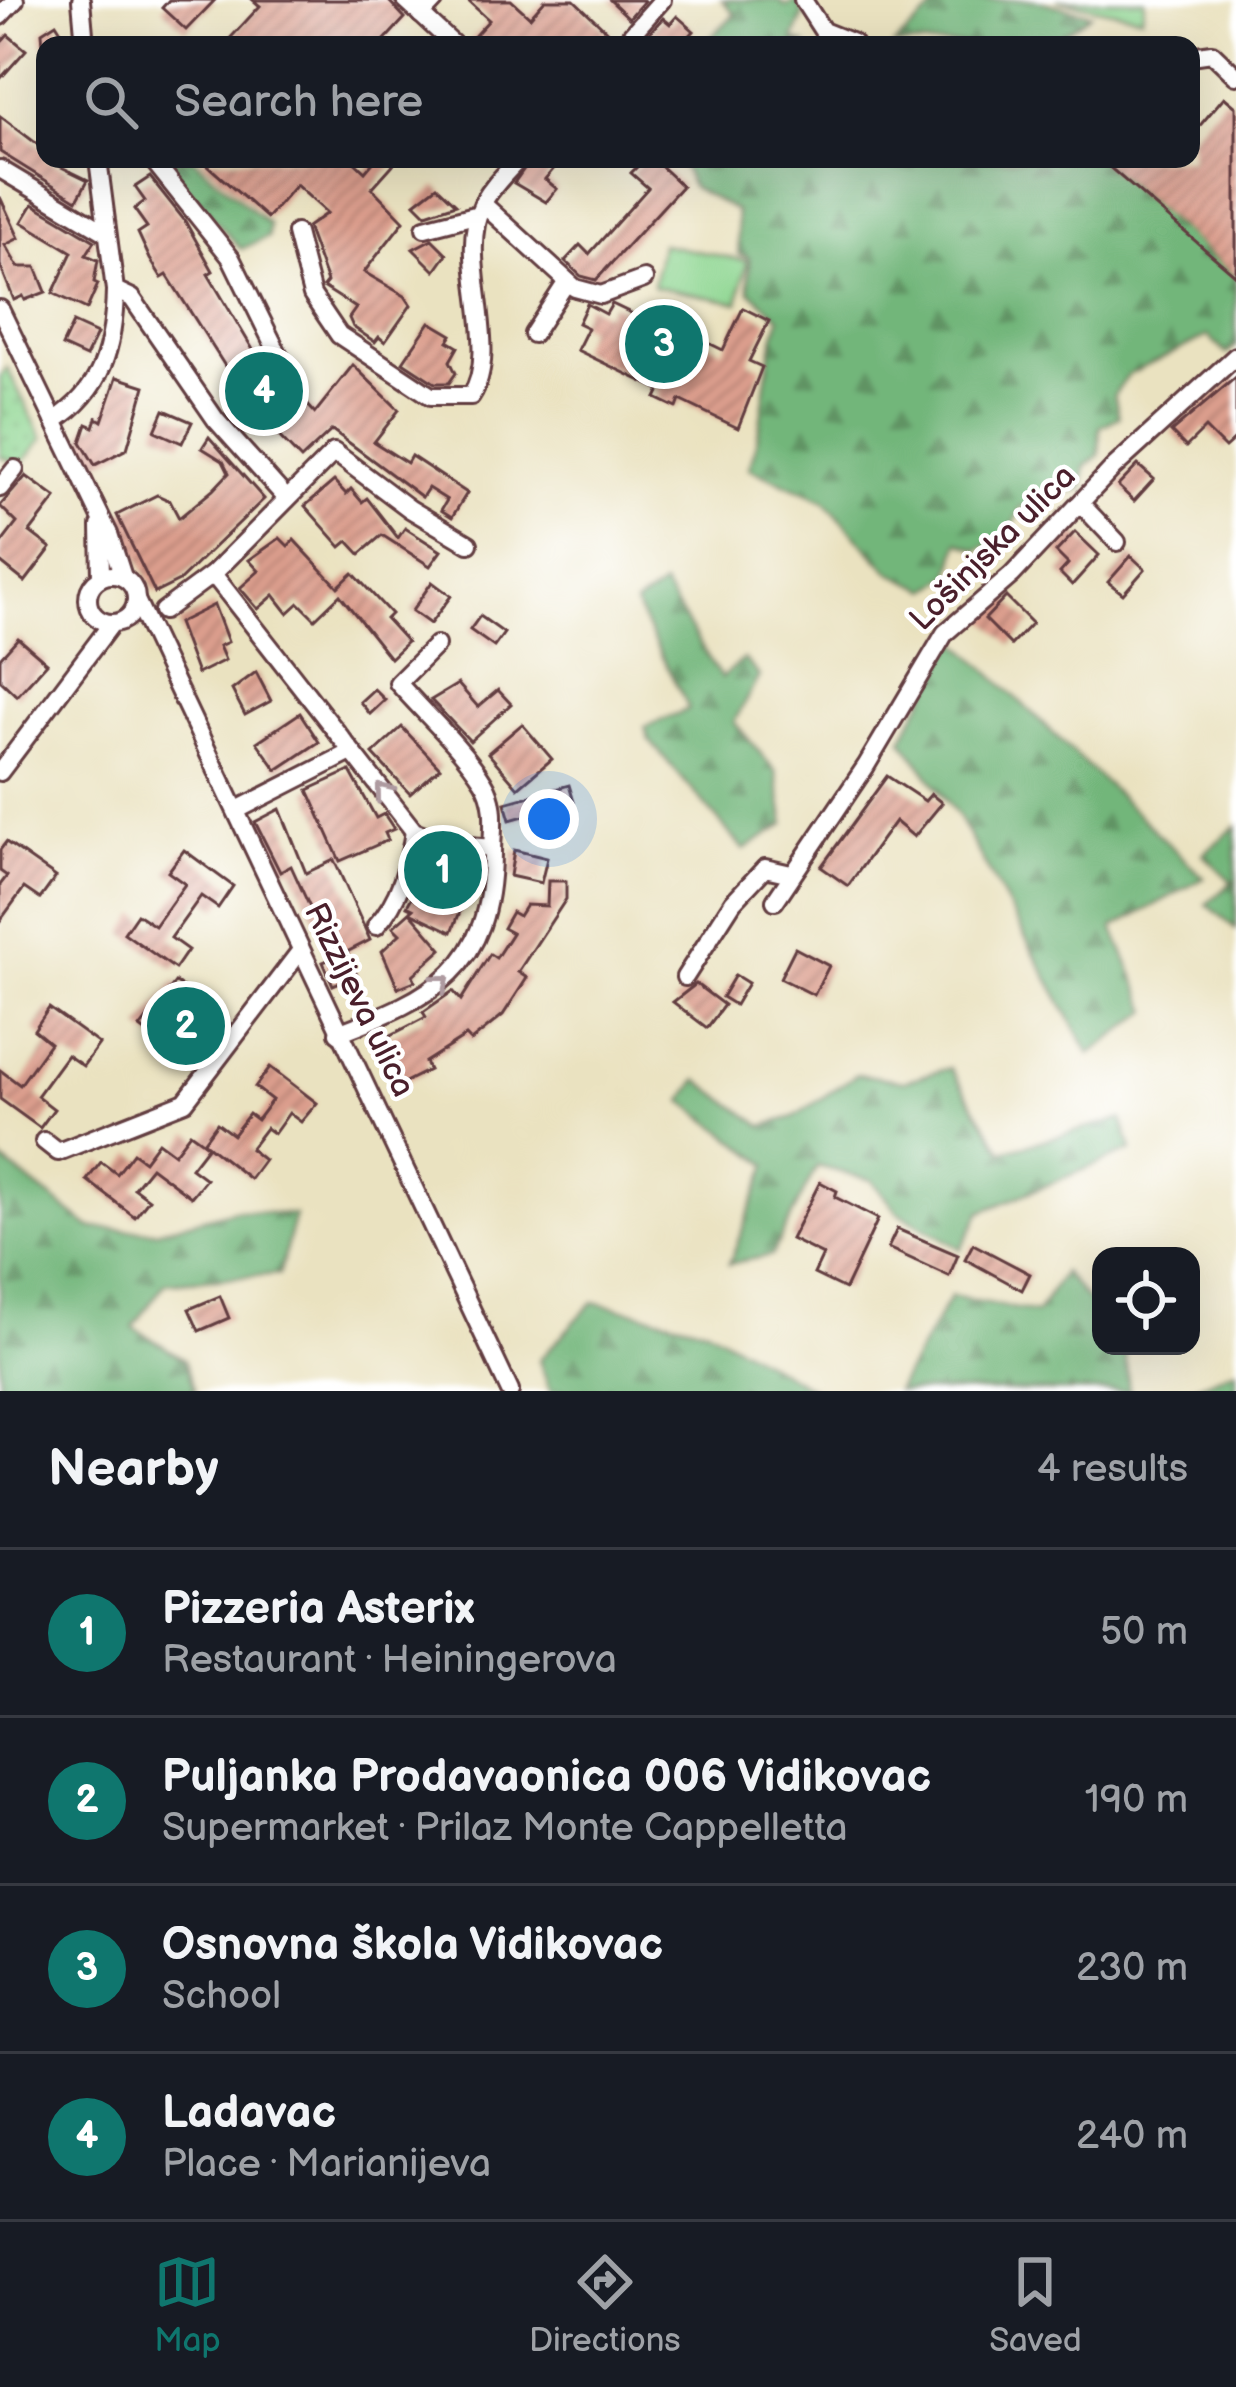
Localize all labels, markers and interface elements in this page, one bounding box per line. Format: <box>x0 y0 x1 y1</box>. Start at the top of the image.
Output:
search box <box>36 36 1200 168</box>
icon: search <box>78 69 144 135</box>
text: Search here <box>174 75 423 130</box>
pin: 3 <box>625 299 703 389</box>
pin: 4 <box>225 346 303 436</box>
street label: Lošinjska ulica <box>902 457 1084 639</box>
one-way arrow <box>376 782 397 804</box>
your location <box>519 789 579 849</box>
pin: 1 <box>404 825 482 915</box>
street label: Rizzijeva ulica <box>295 897 423 1103</box>
one-way arrow <box>428 975 450 997</box>
pin: 2 <box>147 981 225 1071</box>
map controls <box>1092 1247 1200 1355</box>
button: locate <box>1092 1247 1200 1355</box>
text: Nearby <box>48 1439 219 1500</box>
text: 4 results <box>1037 1446 1188 1493</box>
text: Pizzeria Asterix <box>162 1582 474 1637</box>
text: 1 <box>79 1609 95 1656</box>
text: 50 m <box>1100 1609 1188 1656</box>
text: Restaurant · Heiningerova <box>162 1637 617 1684</box>
text: Puljanka Prodavaonica 006 Vidikovac <box>162 1750 931 1805</box>
text: 2 <box>75 1777 99 1824</box>
text: 190 m <box>1085 1777 1188 1824</box>
text: Supermarket · Prilaz Monte Cappelletta <box>162 1805 847 1852</box>
text: Osnovna škola Vidikovac <box>162 1918 663 1973</box>
text: 3 <box>76 1945 98 1992</box>
text: 230 m <box>1076 1945 1188 1992</box>
text: School <box>162 1973 281 2020</box>
text: Ladavac <box>162 2086 336 2141</box>
text: 4 <box>76 2113 98 2160</box>
text: 240 m <box>1076 2113 1188 2160</box>
text: Place · Marianijeva <box>162 2141 491 2188</box>
tab: Map <box>154 2249 221 2361</box>
tab: Directions <box>529 2249 681 2361</box>
tab: Saved <box>989 2249 1082 2361</box>

